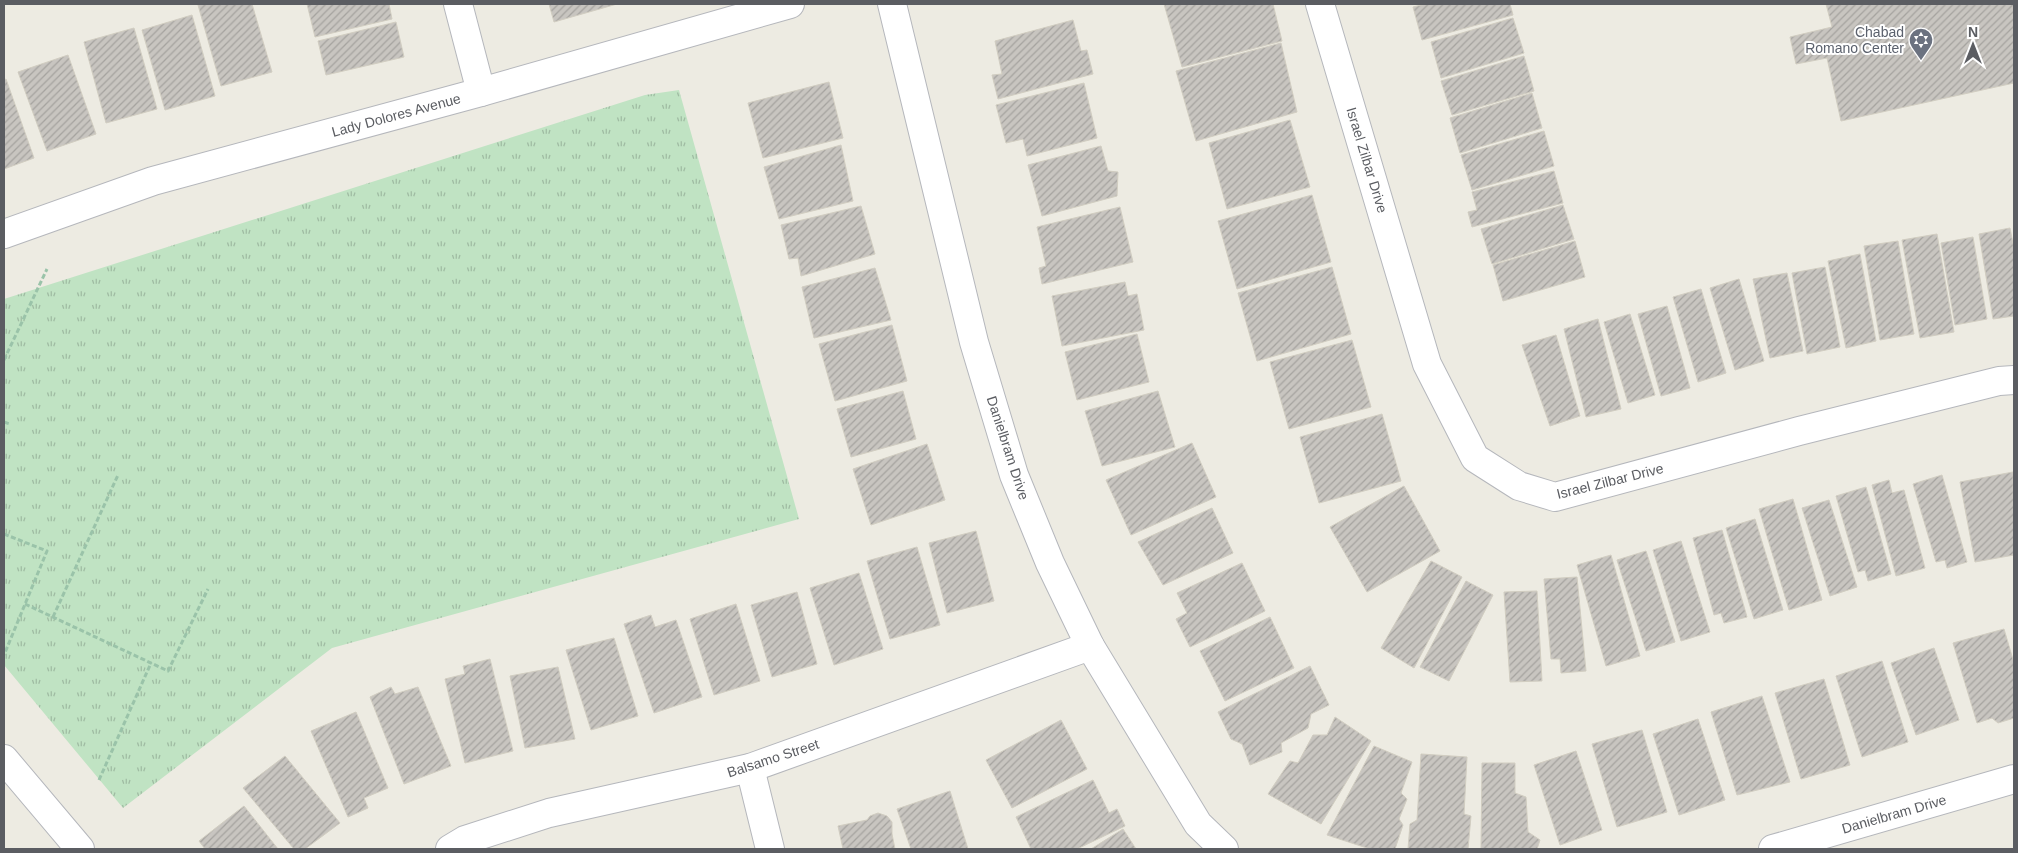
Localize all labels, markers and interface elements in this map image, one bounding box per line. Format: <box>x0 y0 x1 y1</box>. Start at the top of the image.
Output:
north arrow <box>1948 20 1998 70</box>
place label: Chabad Romano Center <box>1805 24 1904 56</box>
text: N <box>1968 24 1978 40</box>
synagogue icon: Chabad Romano Center <box>1908 27 1934 61</box>
street label: Lady Dolores Avenue <box>330 90 462 140</box>
street label: Israel Zilbar Drive <box>1343 105 1391 215</box>
street label: Danielbram Drive <box>984 394 1032 502</box>
street label: Israel Zilbar Drive <box>1555 460 1665 502</box>
street label: Balsamo Street <box>725 736 821 780</box>
street label: Danielbram Drive <box>1840 791 1948 837</box>

